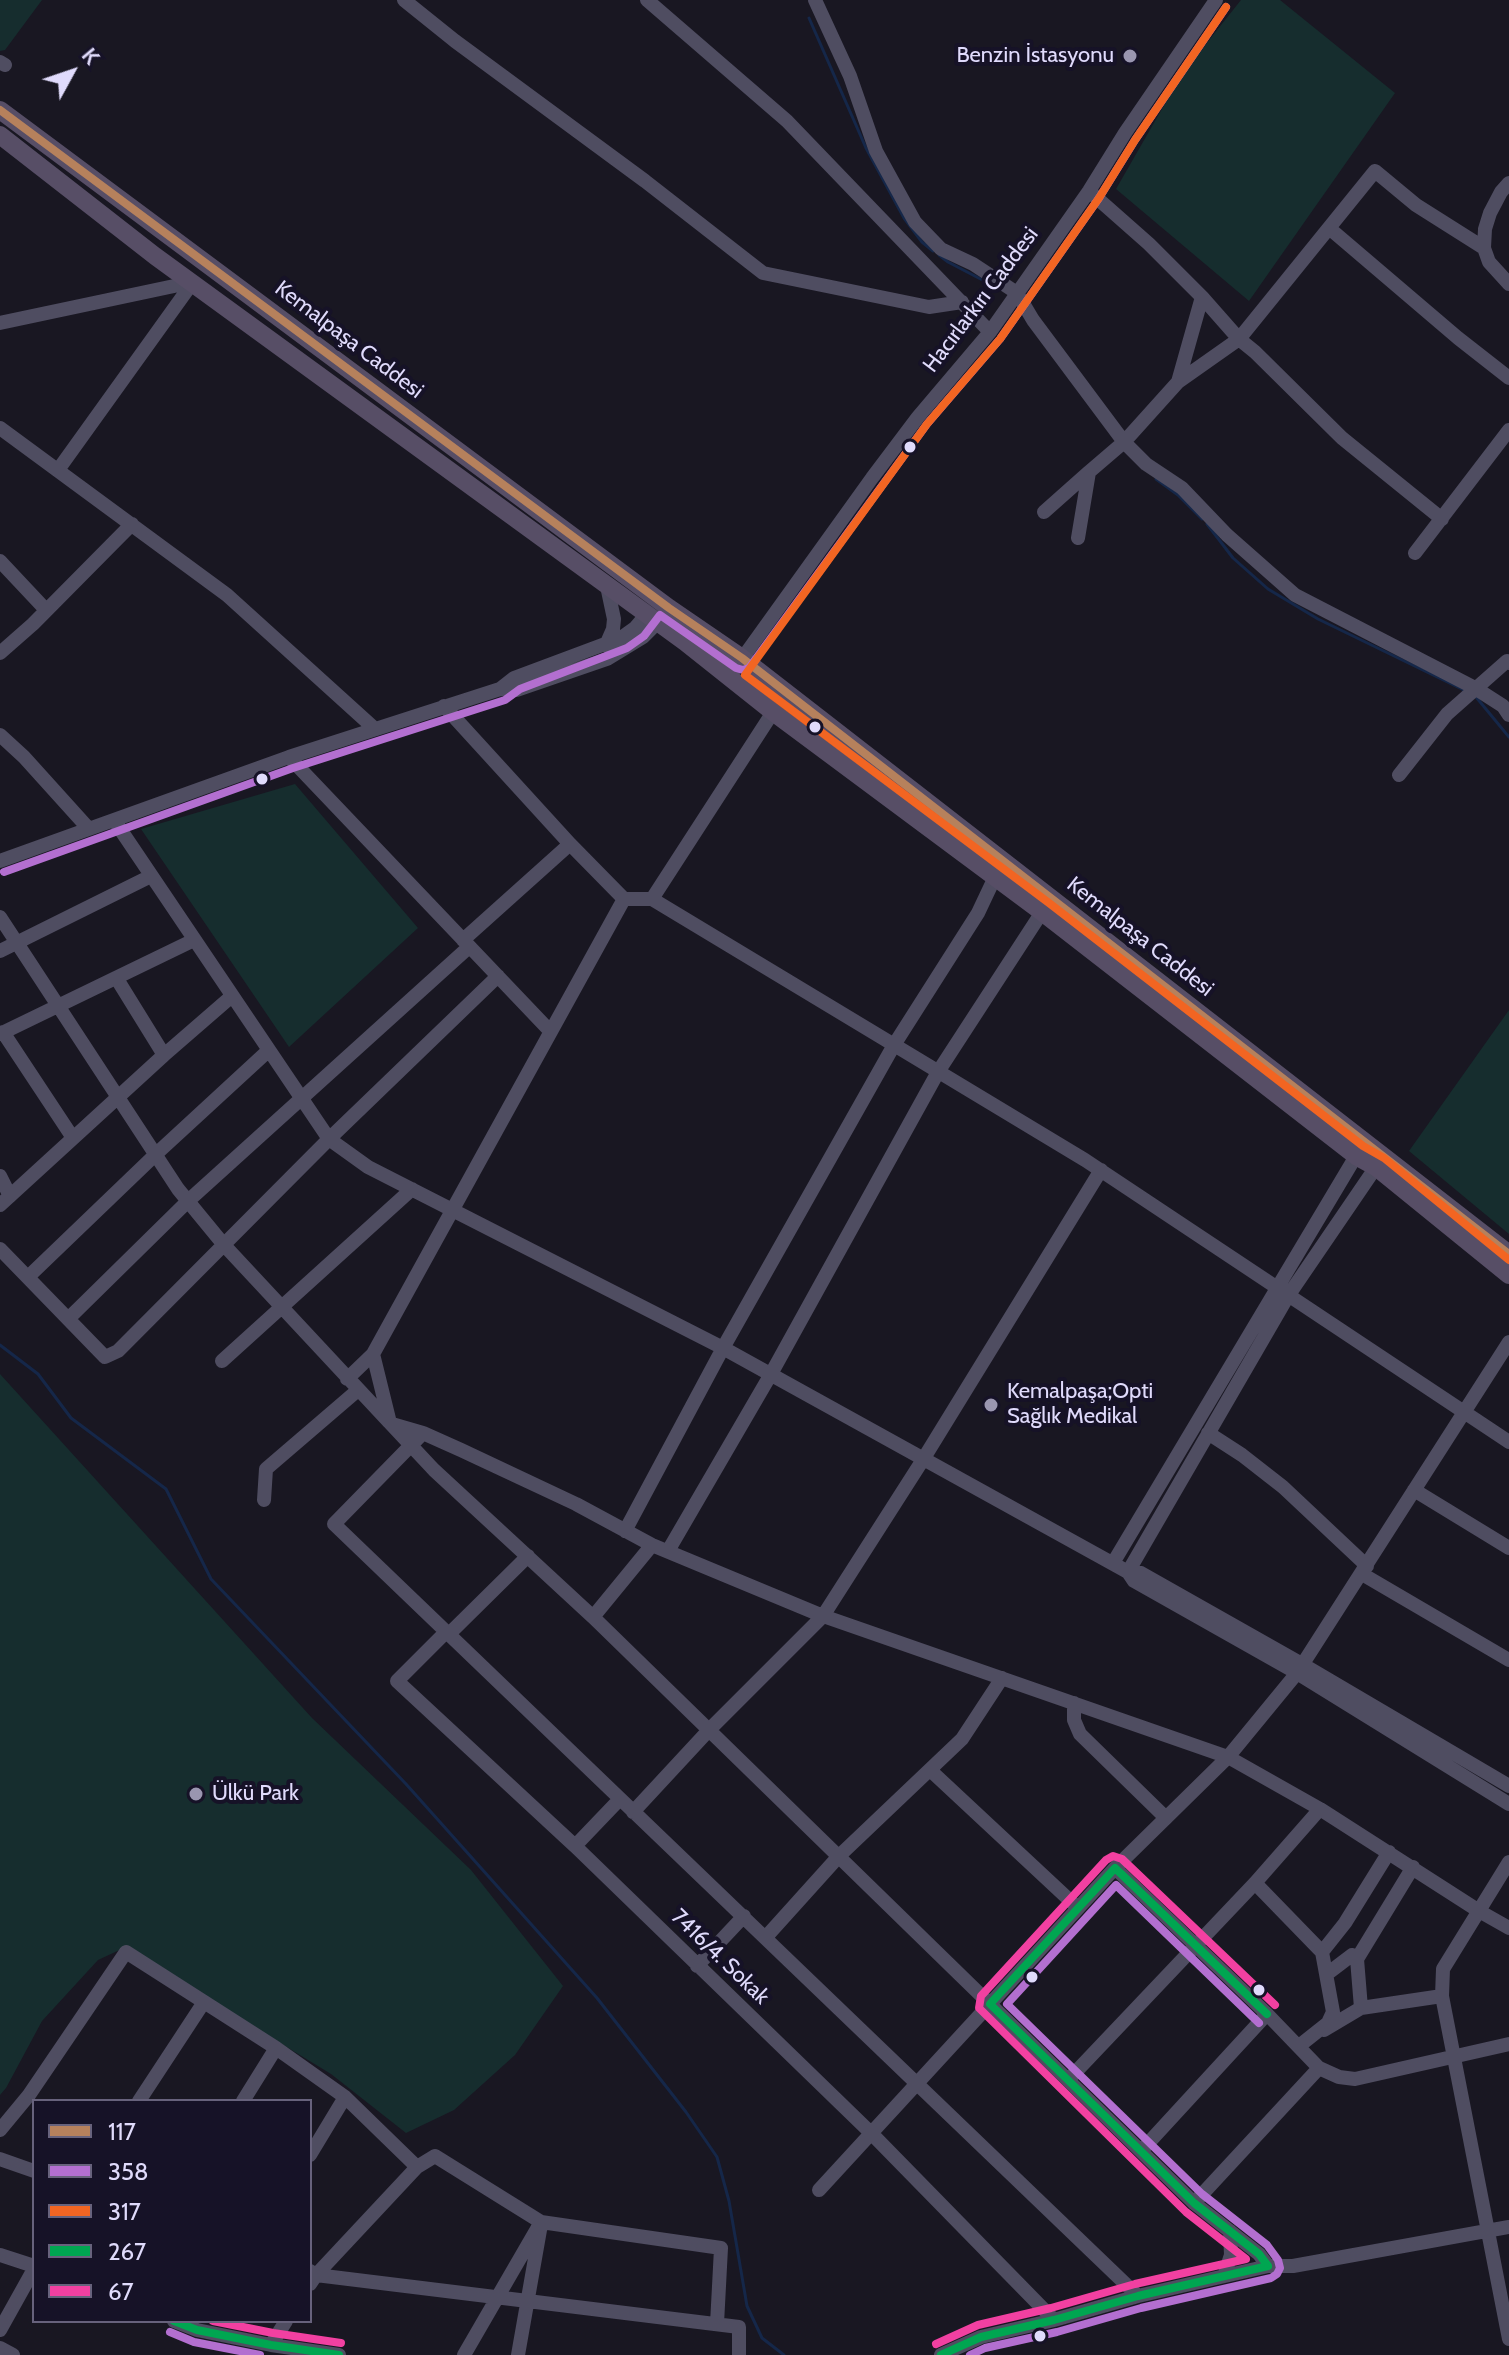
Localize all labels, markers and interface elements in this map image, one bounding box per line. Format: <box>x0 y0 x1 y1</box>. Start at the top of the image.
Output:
north arrow <box>32 32 112 112</box>
text: K <box>76 42 106 70</box>
place label: Benzin İstasyonu <box>956 43 1114 69</box>
marker: Benzin İstasyonu <box>1121 47 1139 65</box>
street label: Hacırlarkırı Caddesi <box>918 222 1044 378</box>
street label: Kemalpaşa Caddesi <box>270 276 428 404</box>
unlabelled marker <box>902 439 918 455</box>
unlabelled marker <box>807 719 823 735</box>
unlabelled marker <box>254 771 270 787</box>
street label: Kemalpaşa Caddesi <box>1061 871 1219 1003</box>
place label: Kemalpaşa;Opti Sağlık Medikal <box>1007 1379 1153 1430</box>
marker: Kemalpaşa;Opti Sağlık Medikal <box>982 1396 1000 1414</box>
place label: Ülkü Park <box>212 1781 299 1807</box>
marker: Ülkü Park <box>187 1785 205 1803</box>
street label: 7416/4. Sokak <box>666 1904 774 2010</box>
unlabelled marker <box>1024 1969 1040 1985</box>
unlabelled marker <box>1251 1982 1267 1998</box>
legend <box>32 2099 312 2323</box>
text: 117 <box>108 2117 136 2146</box>
text: 358 <box>108 2157 149 2186</box>
text: 317 <box>108 2197 141 2226</box>
text: 267 <box>108 2237 146 2266</box>
text: 67 <box>108 2277 134 2306</box>
unlabelled marker <box>1032 2328 1048 2344</box>

